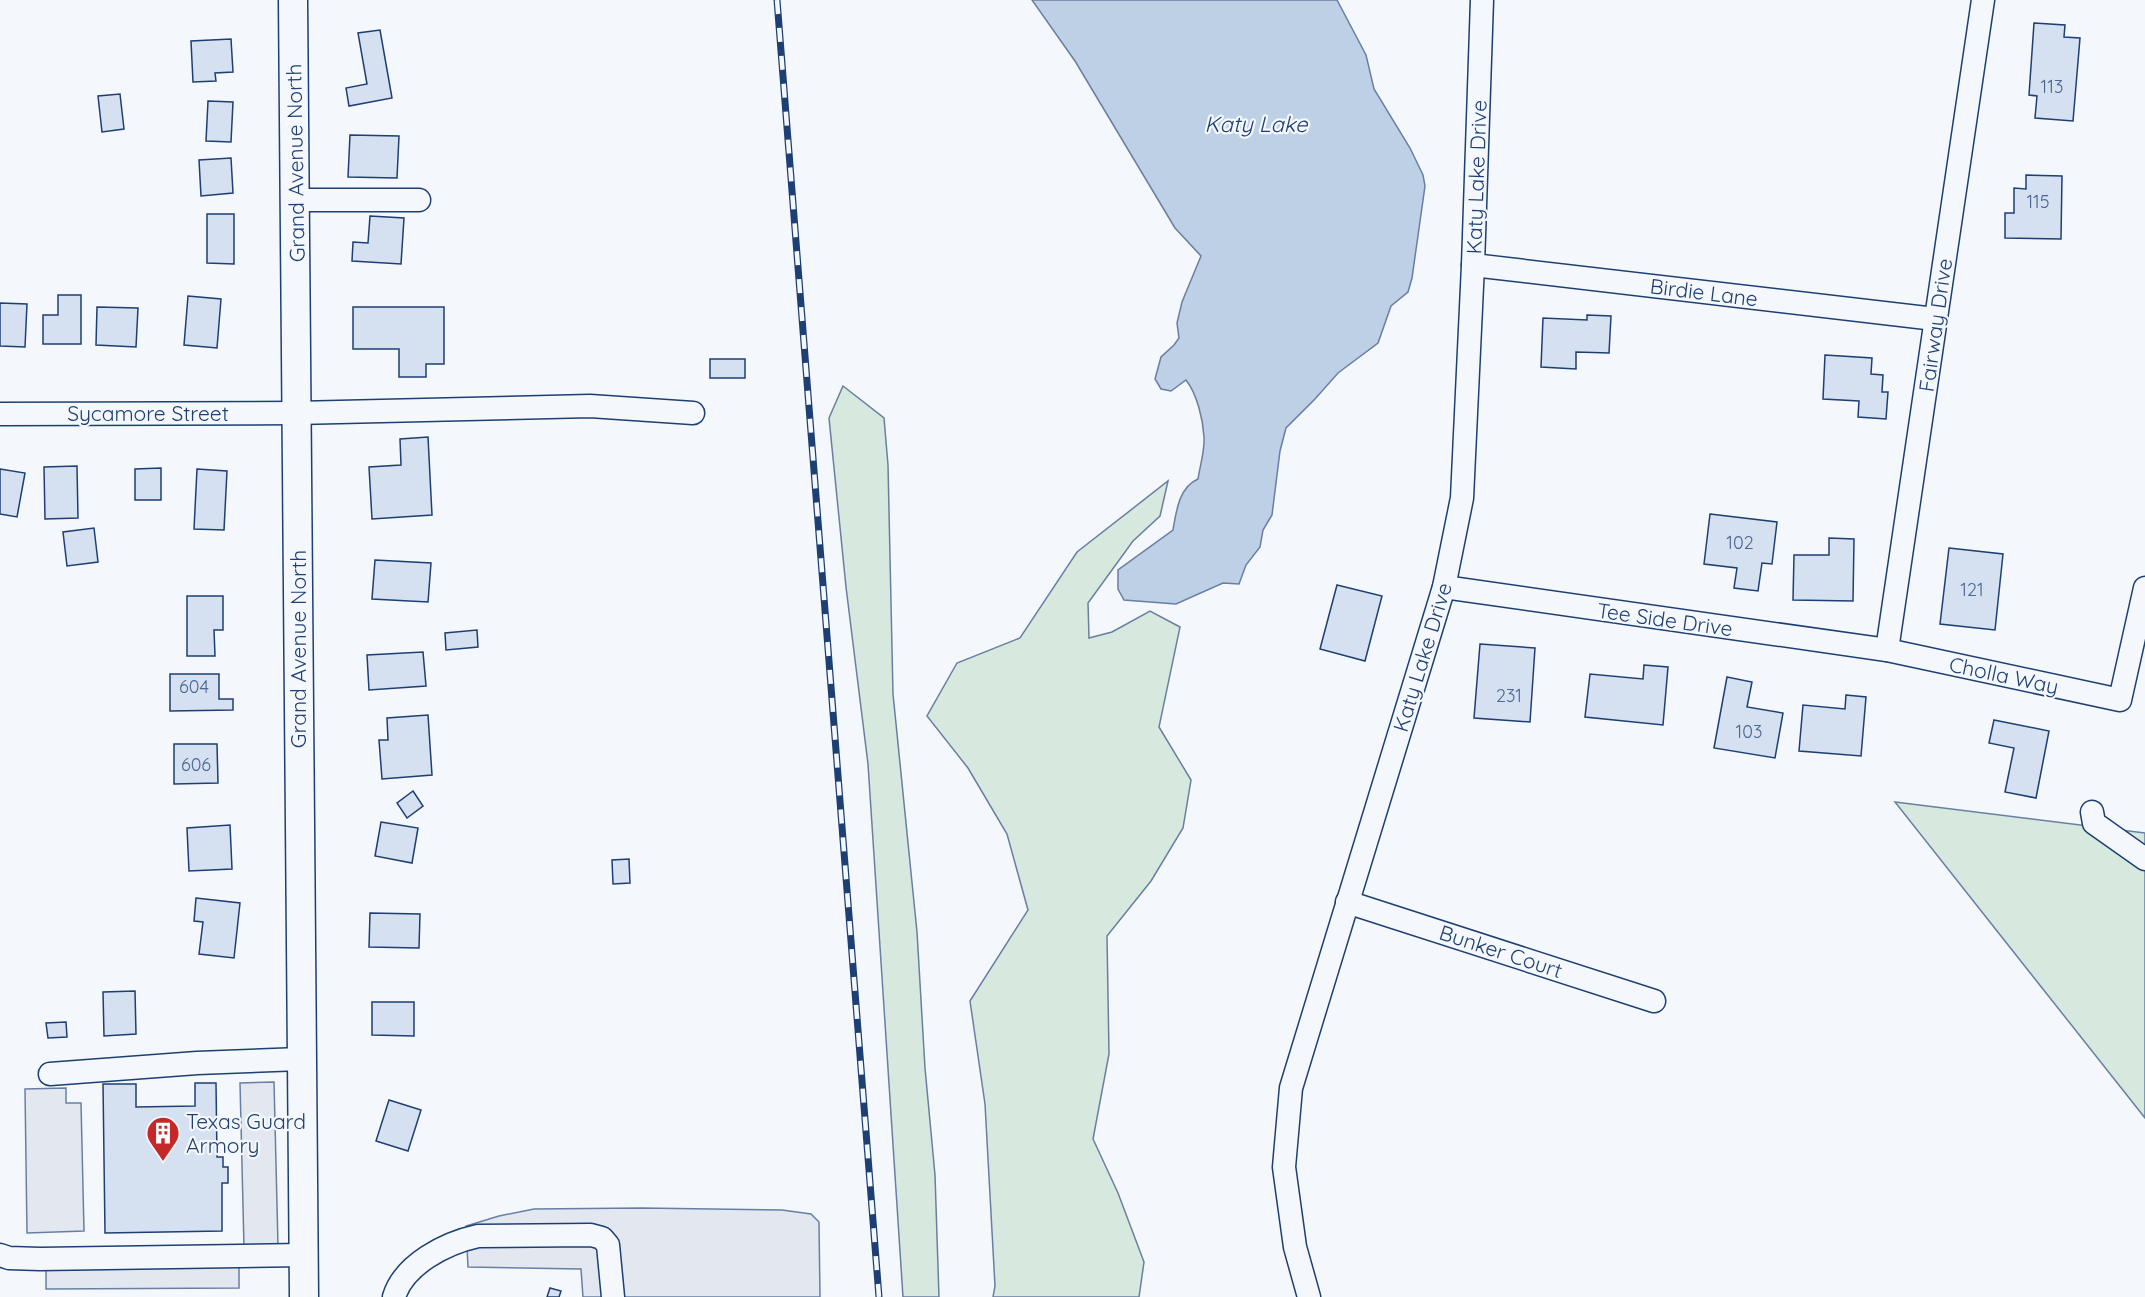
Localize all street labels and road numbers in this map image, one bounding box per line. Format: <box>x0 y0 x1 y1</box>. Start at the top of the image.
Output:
street label: Grand Avenue North <box>280 64 310 262</box>
street label: Katy Lake Drive <box>1460 99 1492 255</box>
street label: Fairway Drive <box>1913 257 1957 393</box>
street label: Birdie Lane <box>1649 272 1759 312</box>
street label: Sycamore Street <box>67 400 229 426</box>
street label: Grand Avenue North <box>285 550 311 748</box>
street label: Katy Lake Drive <box>1387 579 1457 735</box>
street label: Tee Side Drive <box>1595 597 1735 641</box>
street label: Cholla Way <box>1947 651 2061 699</box>
street label: Bunker Court <box>1436 919 1566 983</box>

